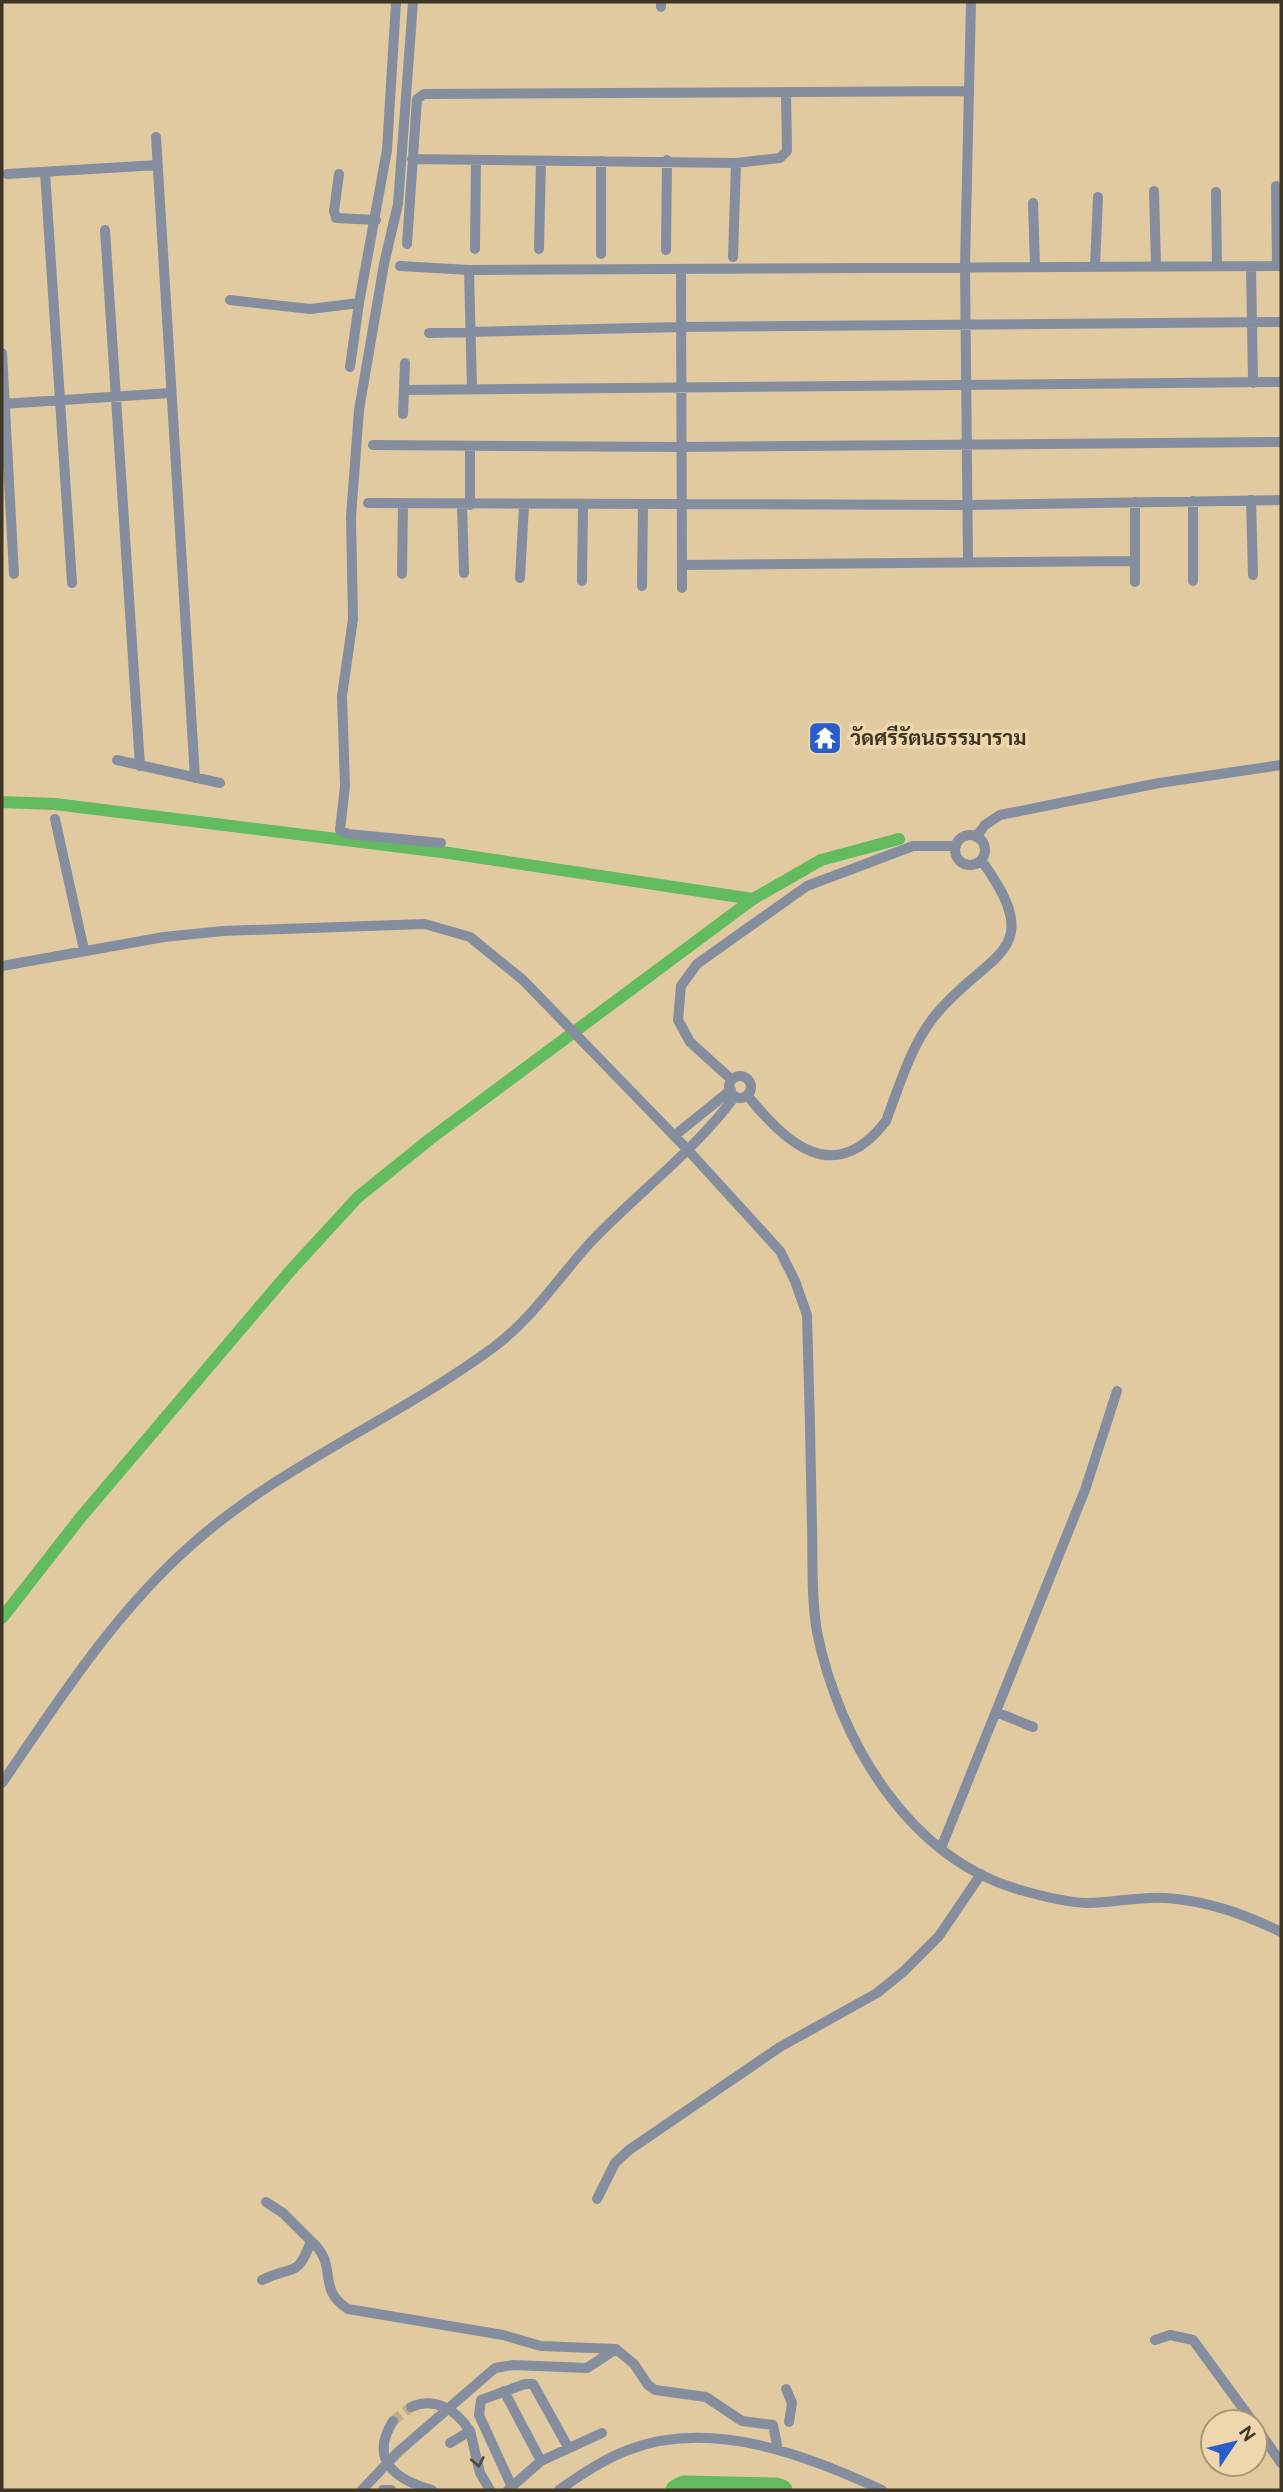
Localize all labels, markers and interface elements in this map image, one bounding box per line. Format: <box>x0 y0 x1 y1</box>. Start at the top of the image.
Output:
temple icon: วัดศรีรัตนธรรมาราม <box>806 719 844 757</box>
place label: วัดศรีรัตนธรรมาราม <box>850 725 1027 749</box>
north arrow <box>1199 2408 1269 2478</box>
text: N <box>1235 2421 1261 2445</box>
one-way arrow <box>470 2456 485 2468</box>

